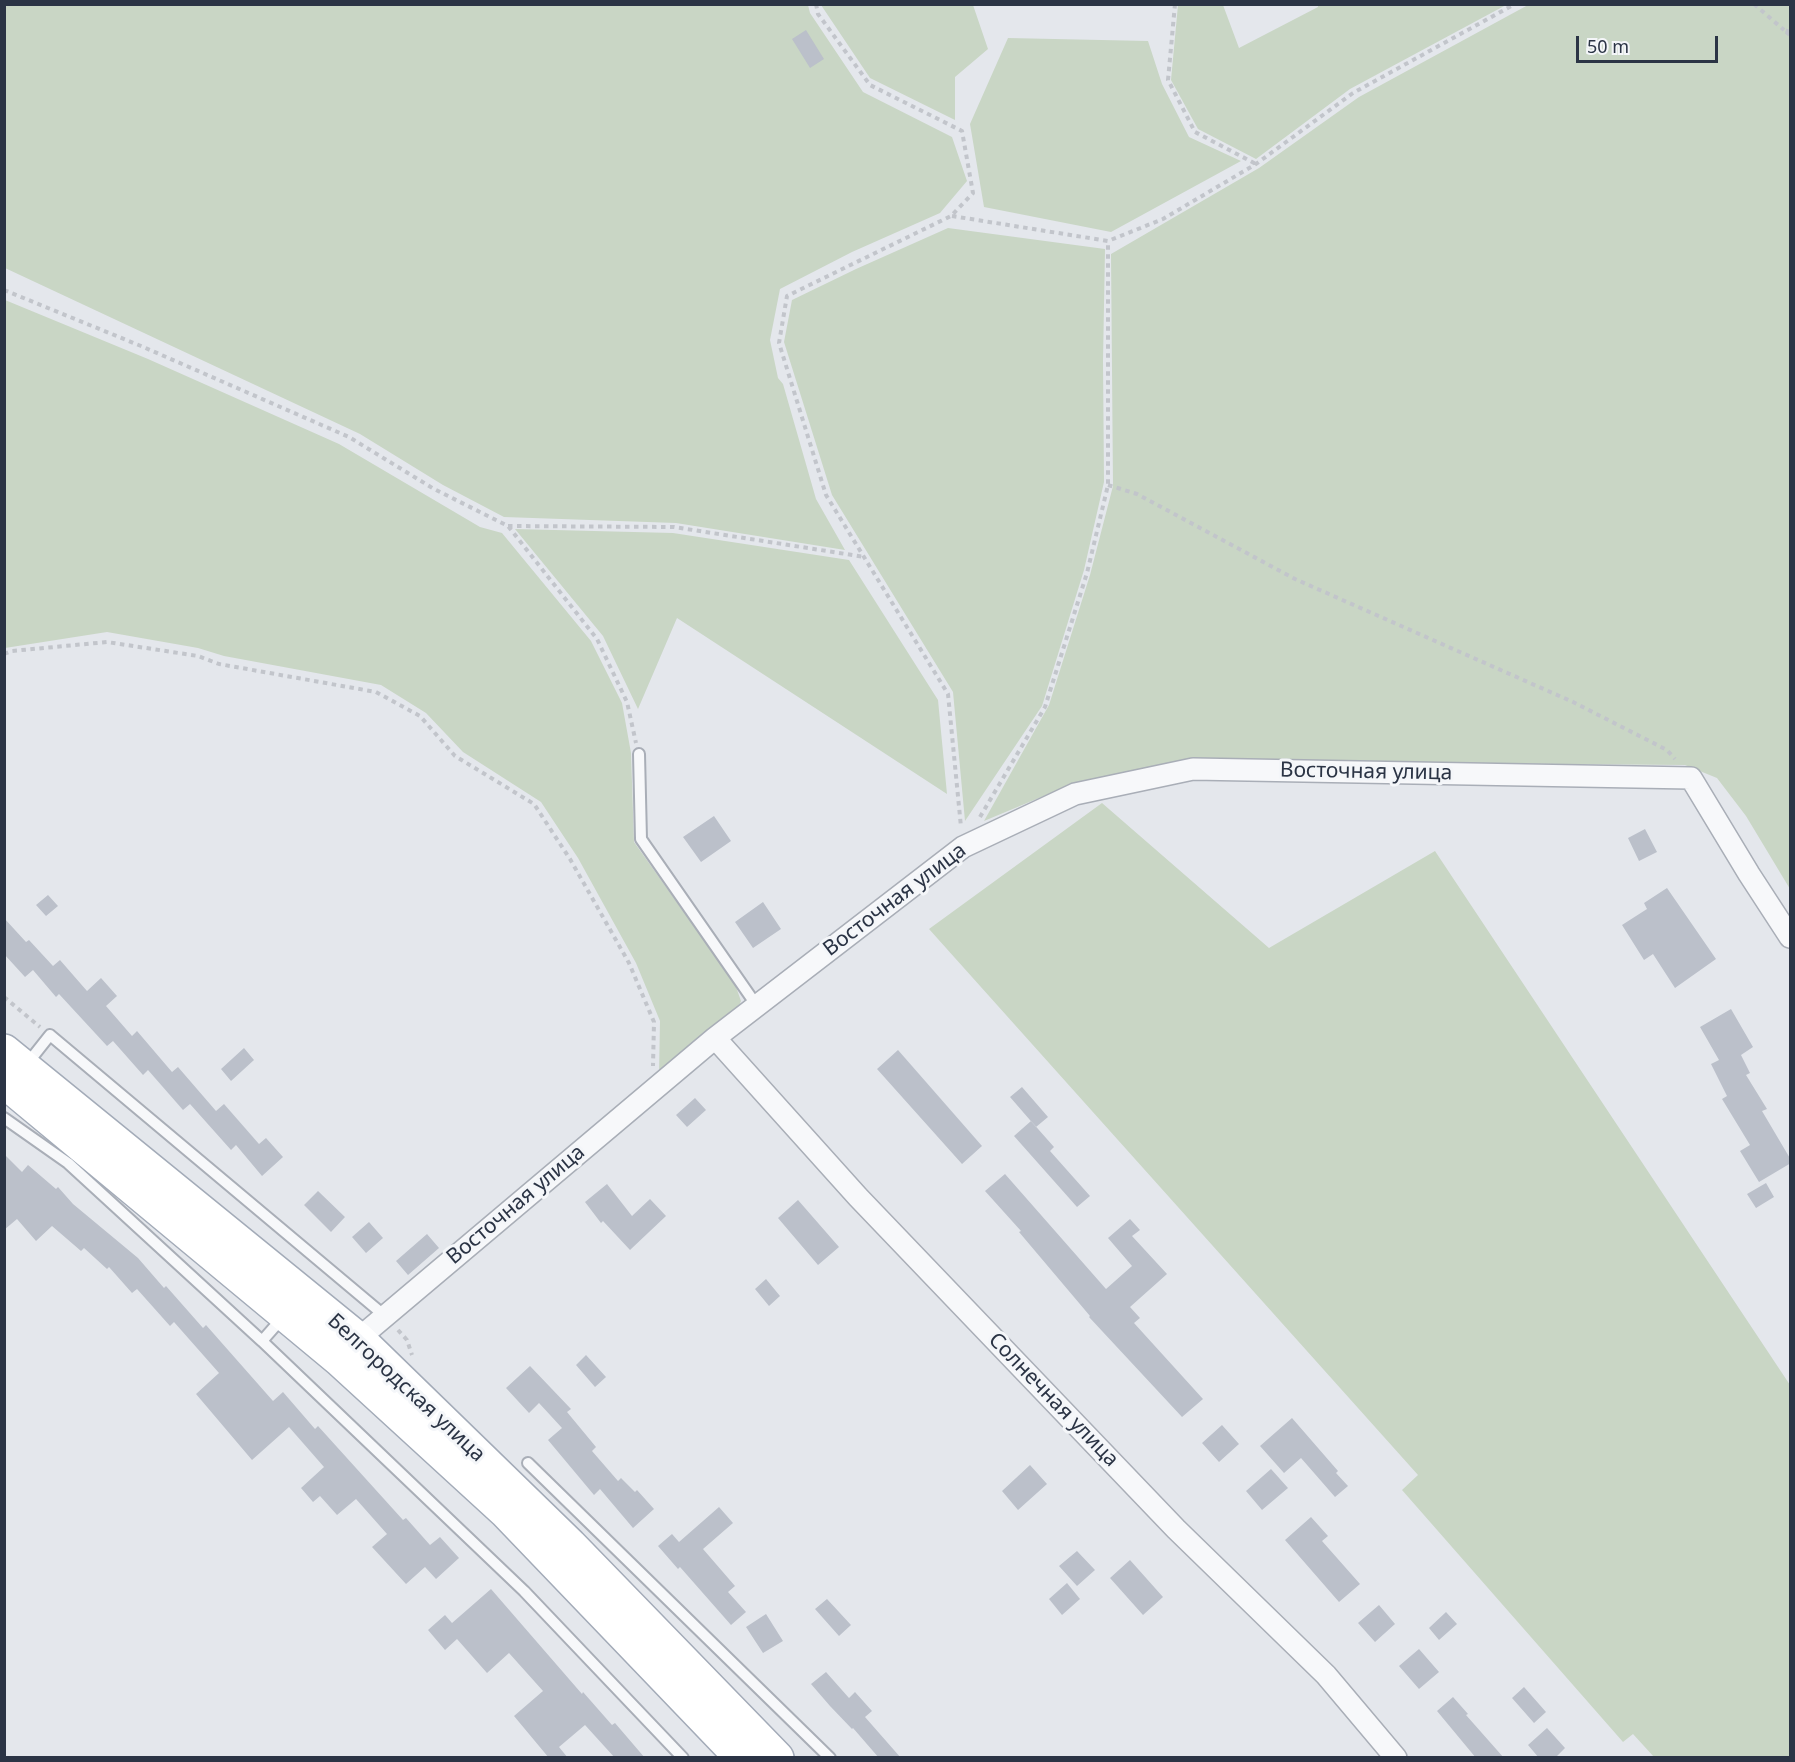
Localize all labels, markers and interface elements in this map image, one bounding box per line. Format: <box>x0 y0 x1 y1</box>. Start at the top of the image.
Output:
scale bar <box>1579 24 1722 62</box>
text: 50 m <box>1587 34 1629 58</box>
street label: Восточная улица <box>1280 758 1452 786</box>
street label: Восточная улица <box>819 838 971 962</box>
street label: Восточная улица <box>442 1140 590 1270</box>
street label: Белгородская улица <box>322 1309 490 1467</box>
street label: Солнечная улица <box>983 1328 1123 1472</box>

